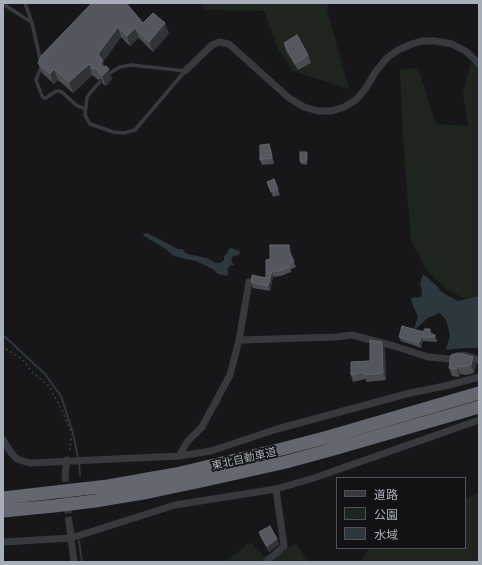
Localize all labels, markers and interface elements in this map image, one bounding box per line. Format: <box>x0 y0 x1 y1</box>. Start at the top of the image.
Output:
street label: 東北自動車道 <box>210 445 278 473</box>
legend <box>336 477 466 549</box>
text: 道路 <box>374 487 398 502</box>
text: 公園 <box>374 507 398 522</box>
text: 水域 <box>374 527 398 542</box>

